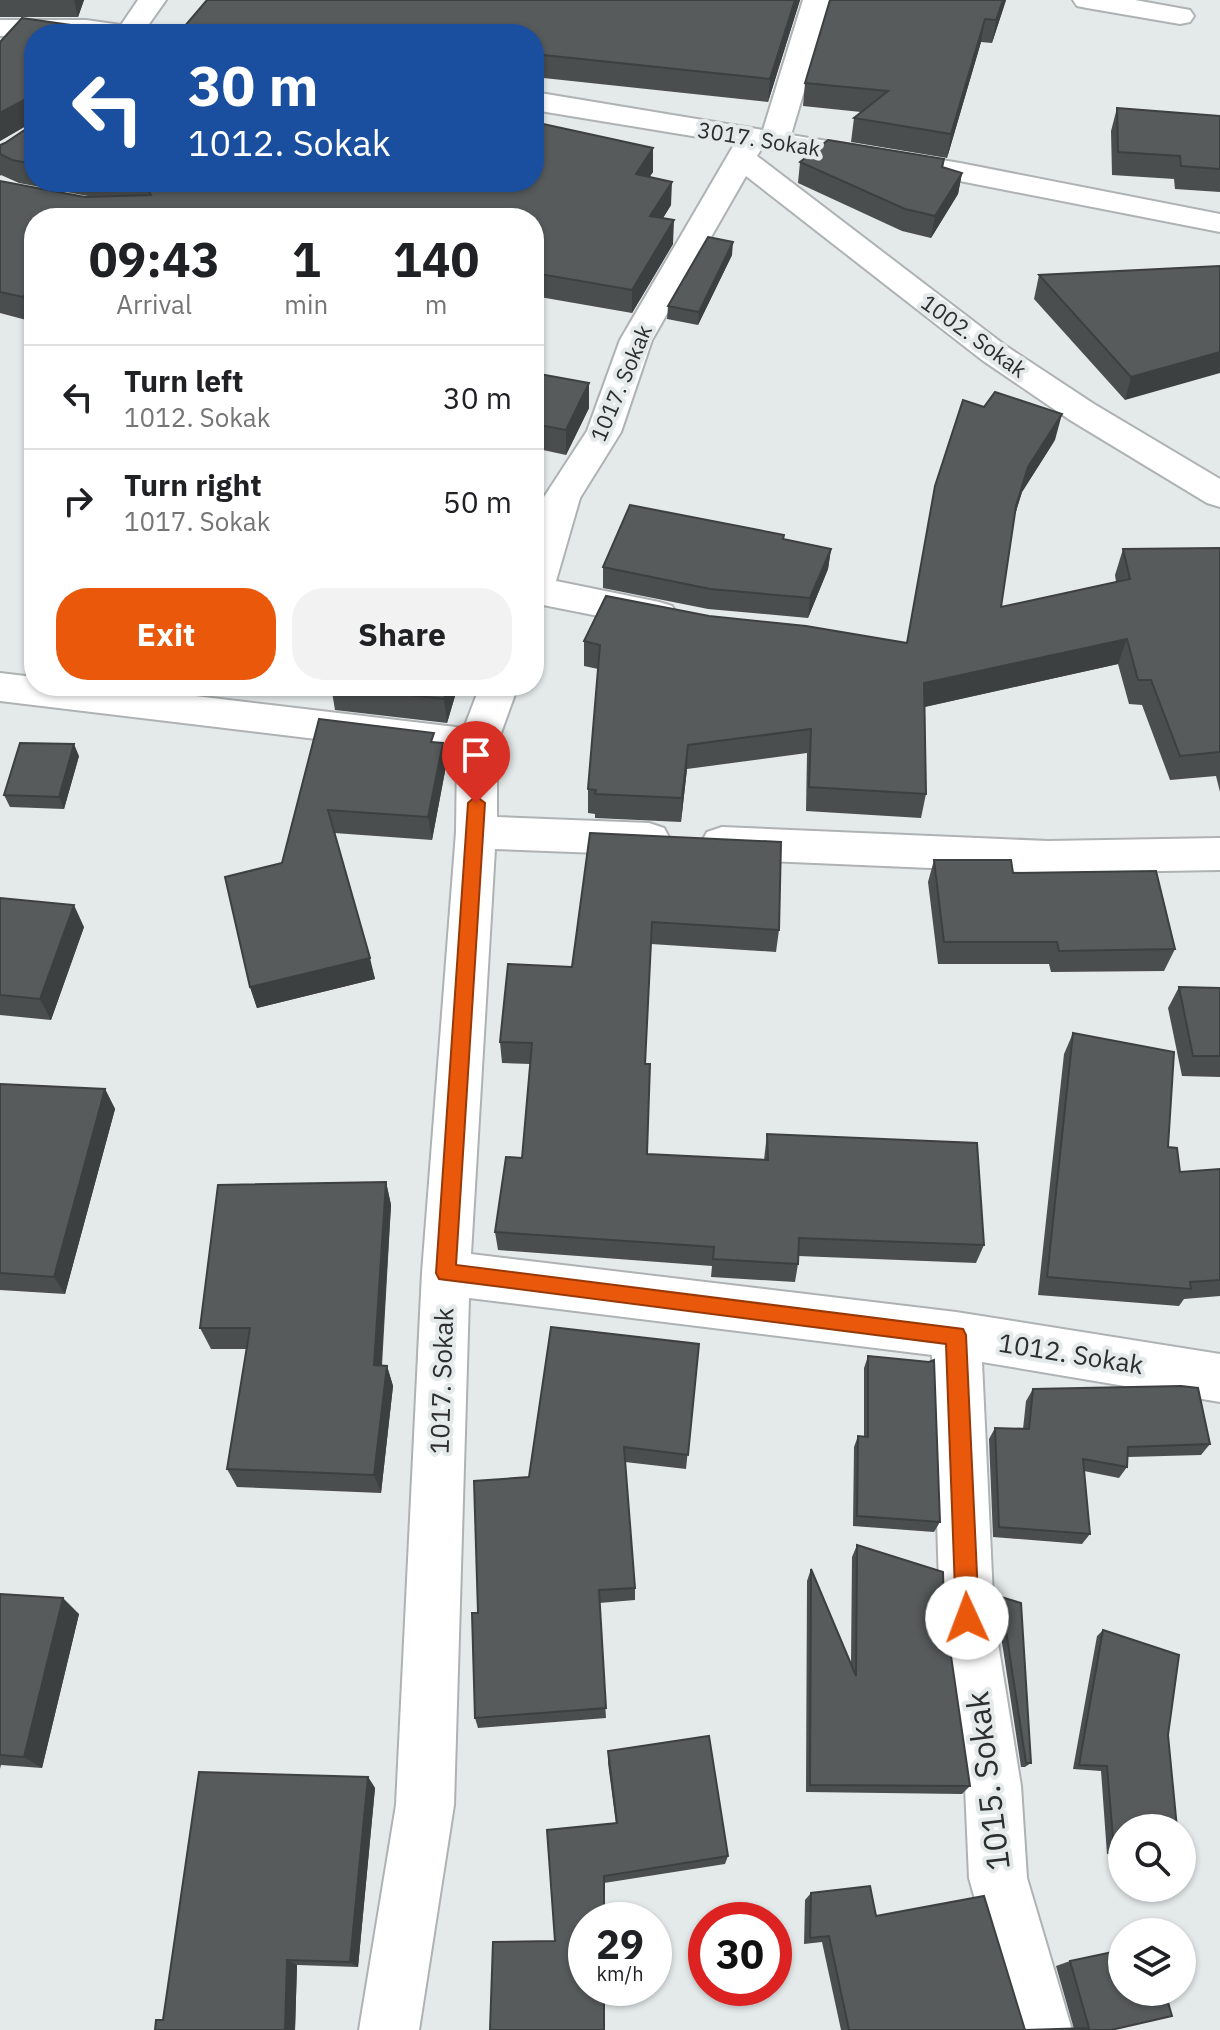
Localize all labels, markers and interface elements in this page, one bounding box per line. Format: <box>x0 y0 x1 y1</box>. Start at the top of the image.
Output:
text: 30 m <box>188 49 318 121</box>
icon: left <box>56 56 160 160</box>
street label: 3017. Sokak <box>696 114 823 163</box>
text: 1012. Sokak <box>188 119 391 166</box>
text: 09:43 <box>89 228 220 290</box>
text: 1 <box>292 228 321 290</box>
text: 140 <box>393 228 479 290</box>
text: Arrival <box>116 287 192 321</box>
text: min <box>284 287 328 321</box>
text: m <box>425 287 447 321</box>
street label: 1002. Sokak <box>916 287 1033 384</box>
street label: 1017. Sokak <box>583 320 658 445</box>
text: Turn left <box>124 361 243 400</box>
icon: left <box>56 375 100 419</box>
text: 30 m <box>443 378 512 417</box>
text: 1012. Sokak <box>124 400 270 434</box>
text: Turn right <box>124 465 262 504</box>
icon: right <box>56 479 100 523</box>
text: 50 m <box>443 482 512 521</box>
text: 1017. Sokak <box>124 504 270 538</box>
button: Exit <box>56 588 276 680</box>
button: Share <box>292 588 512 680</box>
pin <box>442 721 510 803</box>
icon: arrive <box>454 733 498 777</box>
street label: 1017. Sokak <box>421 1307 461 1455</box>
street label: 1012. Sokak <box>996 1325 1146 1381</box>
position arrow <box>925 1576 1009 1660</box>
street label: 1015. Sokak <box>955 1689 1019 1873</box>
map controls <box>1108 1814 1196 2006</box>
button: search <box>1108 1814 1196 1902</box>
speed limit sign: 30 <box>688 1902 792 2006</box>
text: 29 <box>596 1918 644 1970</box>
button: layers <box>1108 1918 1196 2006</box>
text: km/h <box>596 1960 644 1987</box>

